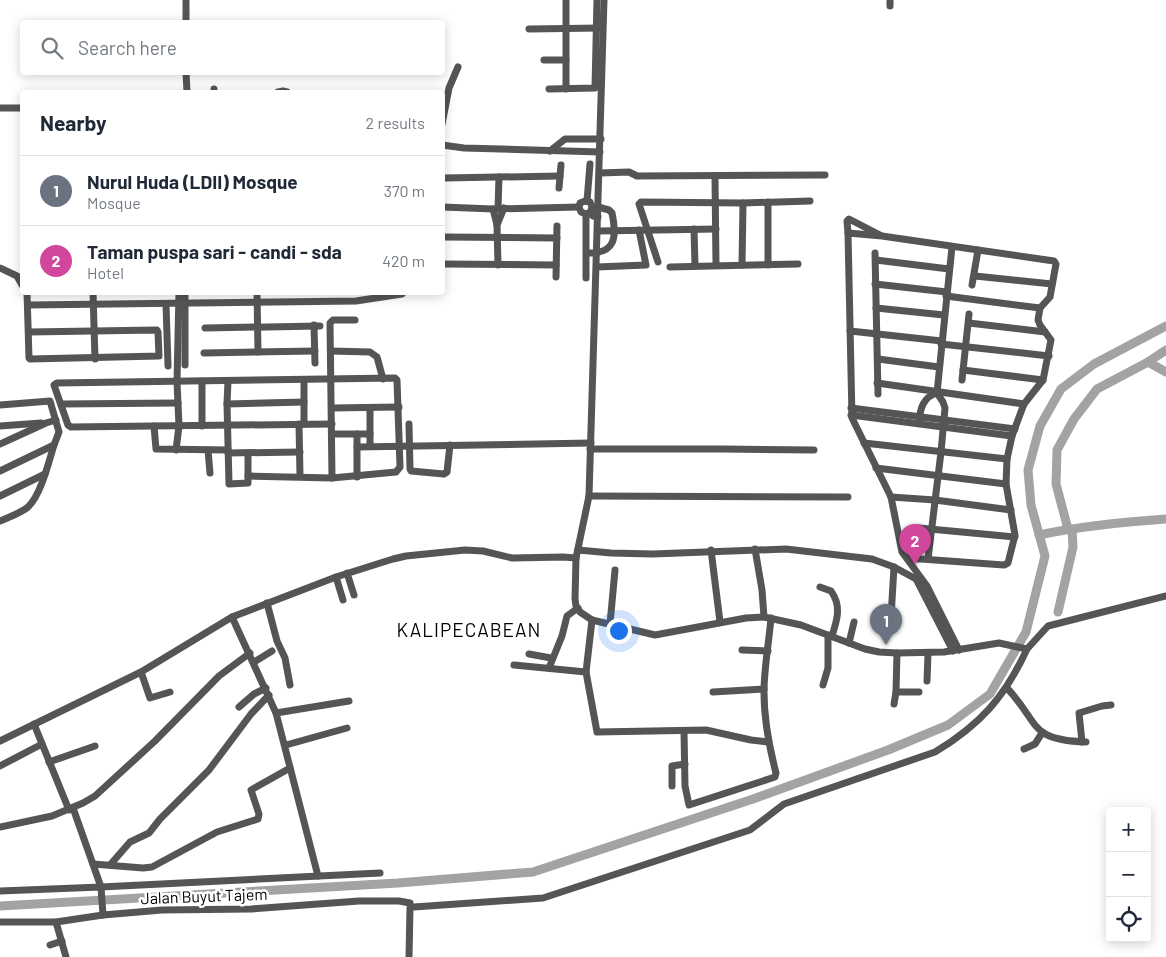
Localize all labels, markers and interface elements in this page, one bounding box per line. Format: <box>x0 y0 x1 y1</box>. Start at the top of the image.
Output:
search box <box>20 20 445 75</box>
icon: search <box>38 34 66 62</box>
text: Search here <box>78 36 177 59</box>
text: Nearby <box>40 110 106 135</box>
text: 2 results <box>366 113 425 132</box>
text: Nurul Huda (LDII) Mosque <box>87 170 298 193</box>
text: 1 <box>53 181 59 200</box>
text: 370 m <box>384 181 425 200</box>
text: Mosque <box>87 193 141 212</box>
text: Taman puspa sari - candi - sda <box>87 240 342 263</box>
text: 2 <box>52 251 60 270</box>
text: 420 m <box>382 251 425 270</box>
text: Hotel <box>87 263 124 282</box>
pin: 2 <box>899 524 931 565</box>
pin: 1 <box>870 604 902 645</box>
district label: KALIPECABEAN <box>397 618 541 641</box>
your location <box>606 618 632 644</box>
map controls <box>1106 807 1151 942</box>
button: + <box>1106 807 1151 852</box>
button: − <box>1106 852 1151 897</box>
street label: Jalan Buyut Tajem <box>140 884 268 907</box>
button: locate <box>1106 897 1151 942</box>

